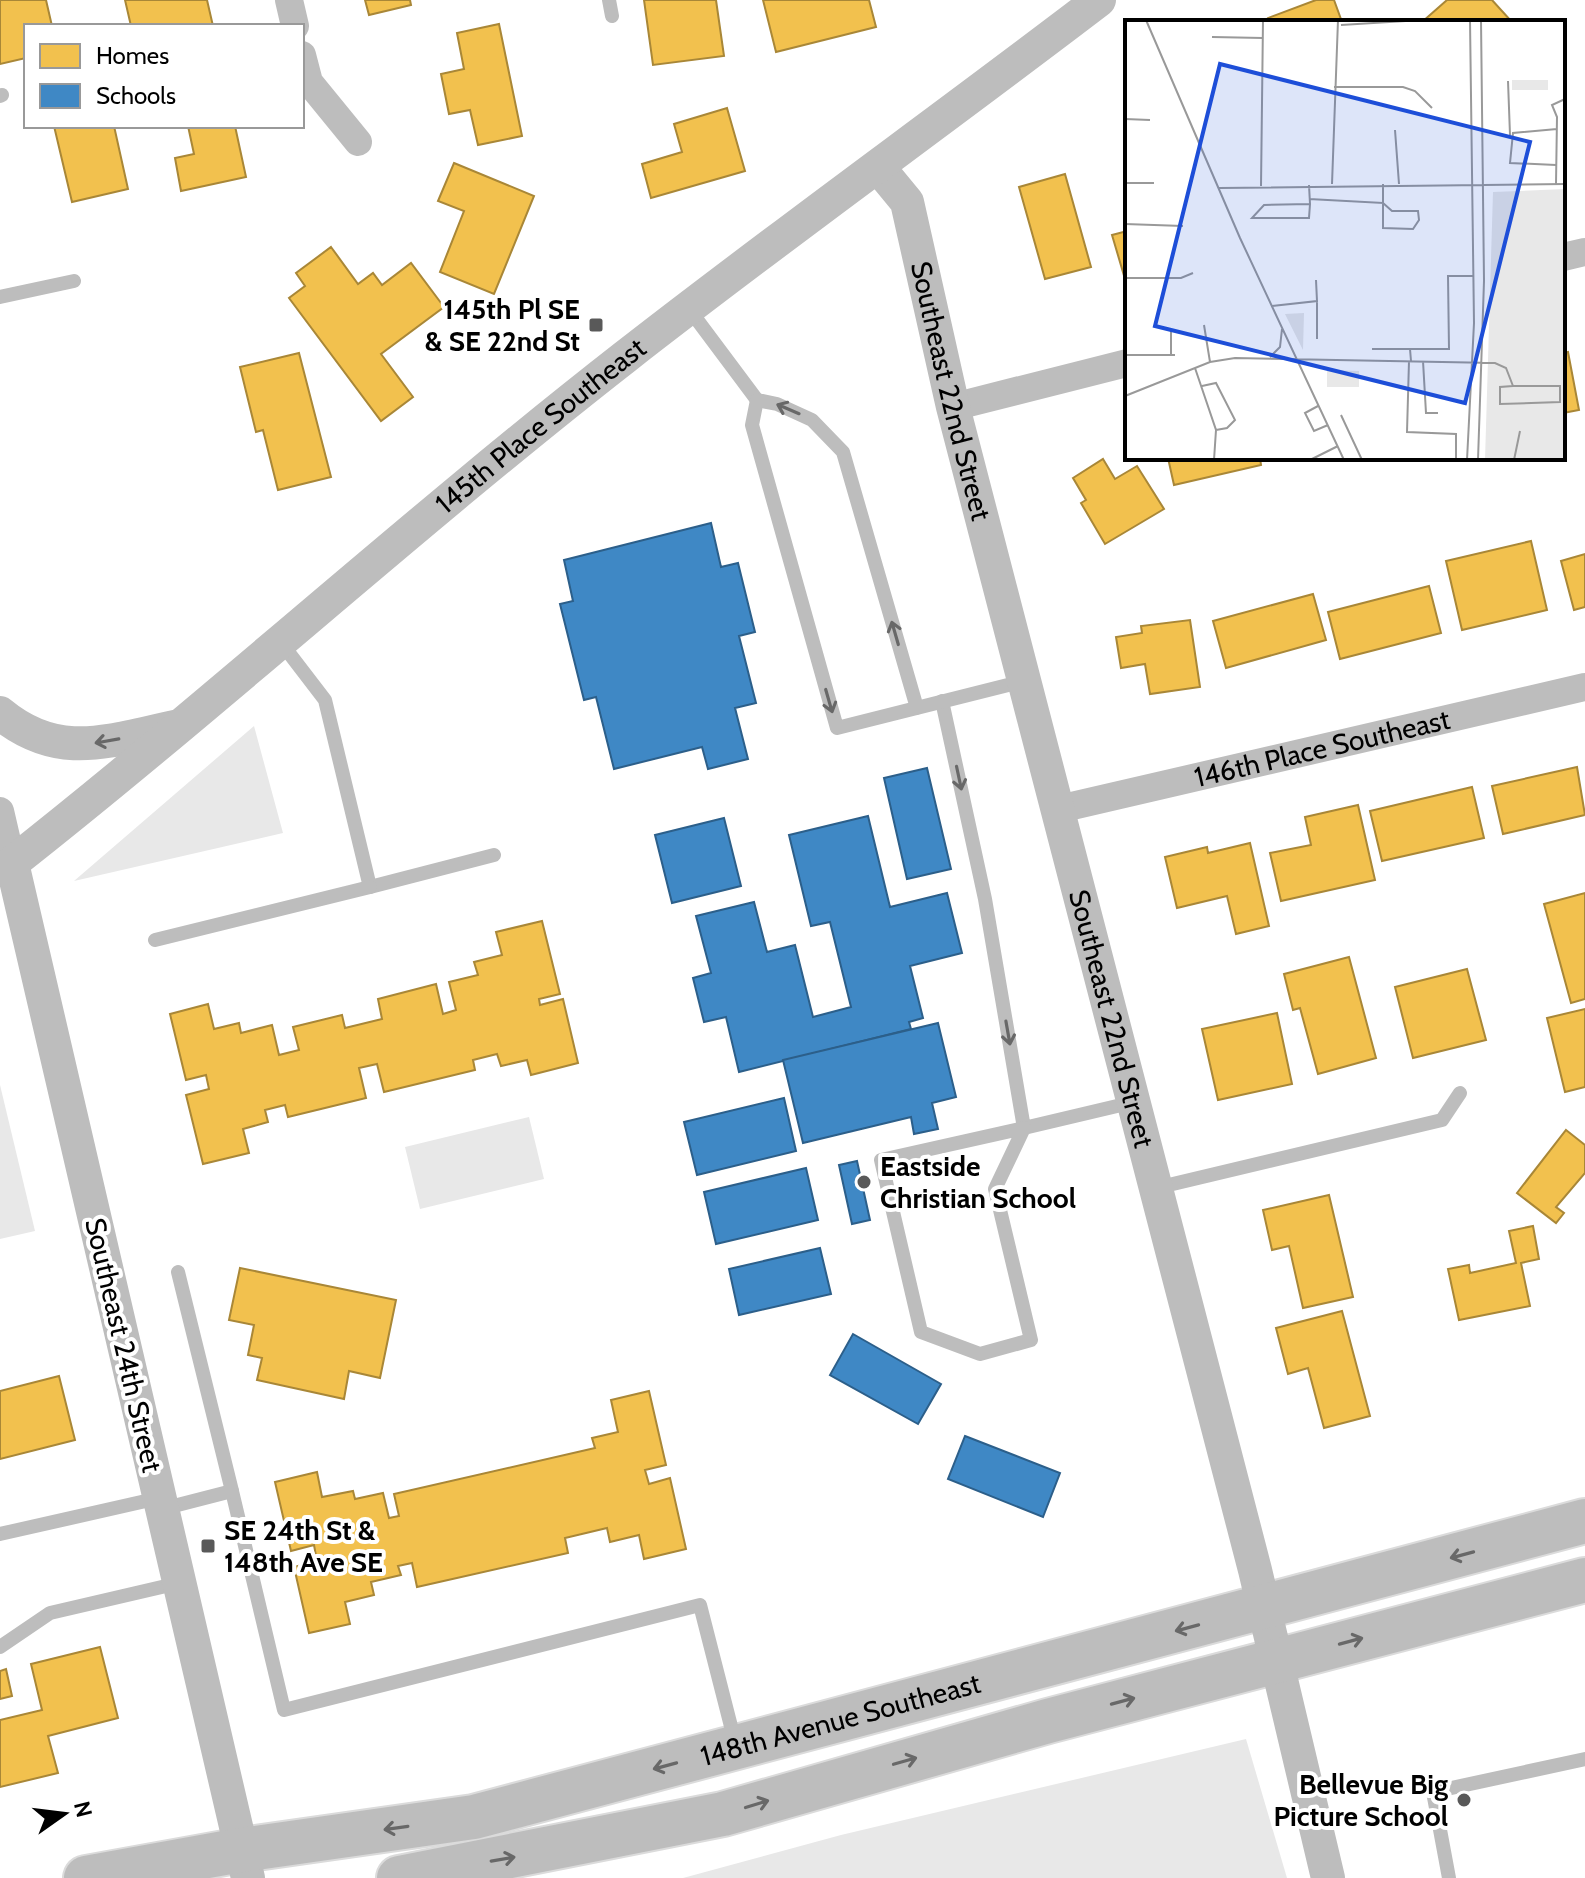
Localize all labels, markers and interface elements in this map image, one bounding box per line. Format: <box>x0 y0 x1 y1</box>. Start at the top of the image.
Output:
inset map <box>1125 20 1565 460</box>
legend <box>24 24 304 128</box>
text: Homes <box>96 41 169 70</box>
text: Schools <box>96 81 176 110</box>
street label: Southeast 22nd Street <box>904 258 999 524</box>
place label: 145th Pl SE & SE 22nd St <box>425 292 580 358</box>
marker: 145th Pl SE & SE 22nd St <box>587 316 605 334</box>
street label: 145th Place Southeast <box>428 331 652 521</box>
one-way arrow <box>776 401 800 416</box>
one-way arrow <box>887 621 902 647</box>
one-way arrow <box>822 687 837 713</box>
street label: 146th Place Southeast <box>1191 702 1453 794</box>
one-way arrow <box>95 734 120 749</box>
one-way arrow <box>952 764 967 790</box>
street label: Southeast 22nd Street <box>1062 886 1162 1151</box>
one-way arrow <box>1001 1020 1016 1045</box>
place label: Eastside Christian School <box>880 1149 1076 1215</box>
marker: Eastside Christian School <box>855 1173 873 1191</box>
street label: Southeast 24th Street <box>78 1215 170 1475</box>
place label: SE 24th St & 148th Ave SE <box>224 1513 383 1579</box>
marker: SE 24th St & 148th Ave SE <box>199 1537 217 1555</box>
one-way arrow <box>1450 1549 1475 1564</box>
one-way arrow <box>1174 1622 1200 1637</box>
one-way arrow <box>1337 1633 1363 1648</box>
street label: 148th Avenue Southeast <box>697 1666 984 1773</box>
one-way arrow <box>1110 1693 1136 1708</box>
one-way arrow <box>891 1753 917 1768</box>
one-way arrow <box>652 1760 678 1775</box>
place label: Bellevue Big Picture School <box>1274 1767 1448 1833</box>
north arrow <box>24 1774 104 1854</box>
marker: Bellevue Big Picture School <box>1455 1791 1473 1809</box>
one-way arrow <box>744 1796 770 1811</box>
text: N <box>68 1798 98 1820</box>
one-way arrow <box>383 1820 410 1835</box>
one-way arrow <box>490 1851 516 1866</box>

